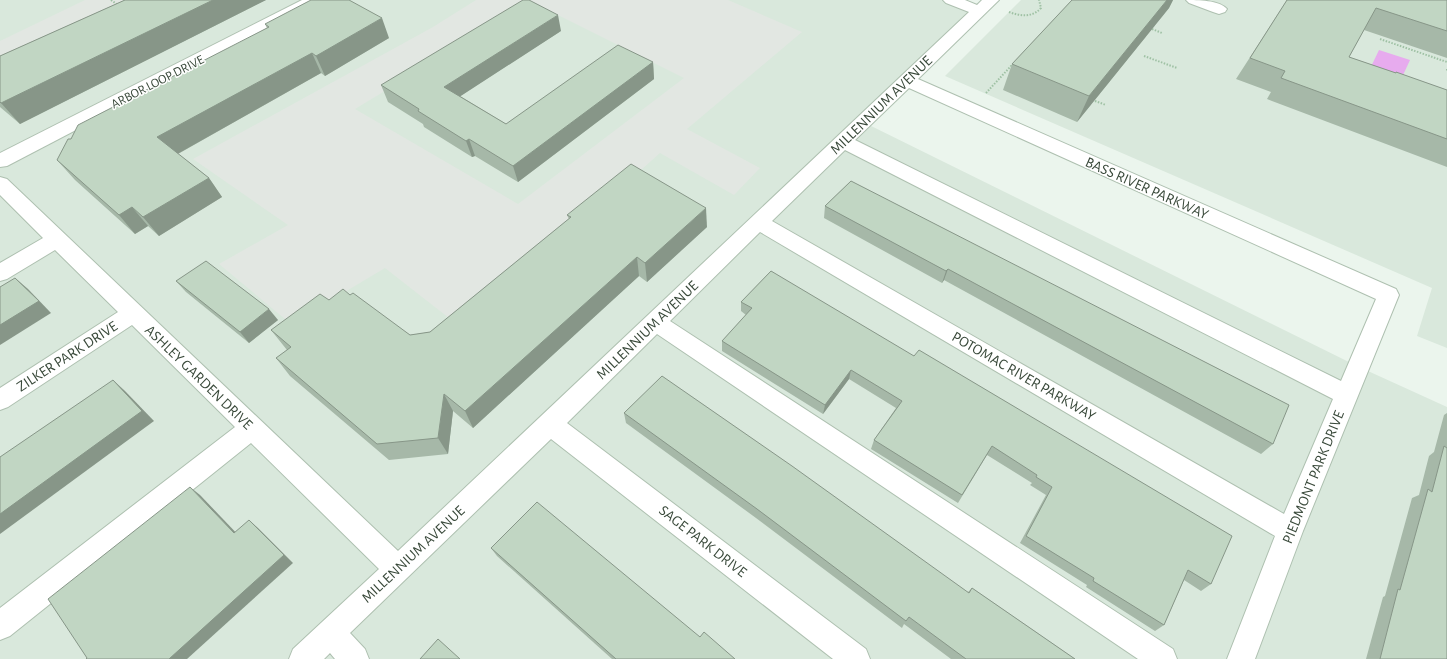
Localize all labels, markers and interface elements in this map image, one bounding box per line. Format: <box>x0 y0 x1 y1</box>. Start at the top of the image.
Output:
street label: ARBOR LOOP DRIVE <box>109 53 206 111</box>
street label: MILLENNIUM AVENUE <box>828 53 935 158</box>
street label: BASS RIVER PARKWAY <box>1083 155 1211 222</box>
street label: MILLENNIUM AVENUE <box>594 278 701 383</box>
street label: ZILKER PARK DRIVE <box>14 318 120 394</box>
street label: ASHLEY GARDEN DRIVE <box>142 322 255 432</box>
street label: POTOMAC RIVER PARKWAY <box>949 329 1098 424</box>
street label: PIEDMONT PARK DRIVE <box>1280 408 1347 546</box>
street label: MILLENNIUM AVENUE <box>359 503 468 606</box>
street label: SAGE PARK DRIVE <box>656 503 749 580</box>

